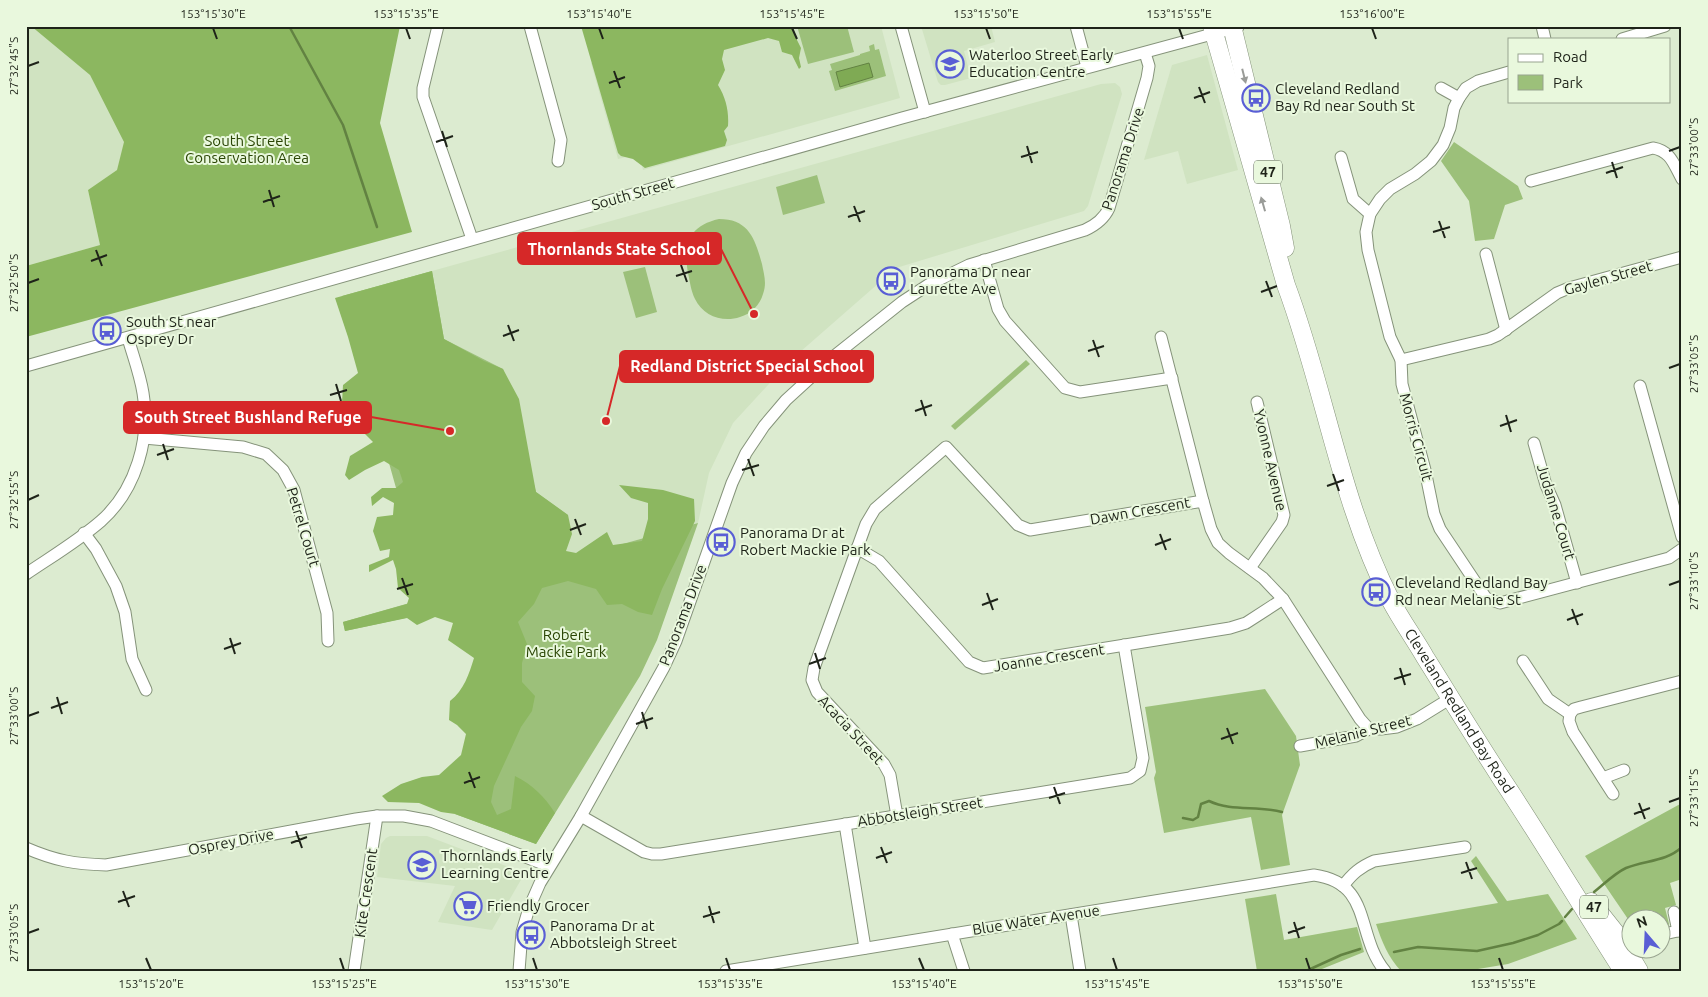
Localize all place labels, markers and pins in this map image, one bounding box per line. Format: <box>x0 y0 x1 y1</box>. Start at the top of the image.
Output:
place label: Waterloo Street Early Education Centre <box>969 46 1113 80</box>
school or university icon: Waterloo Street Early Education Centre <box>935 49 965 79</box>
place label: Cleveland Redland Bay Rd near South St <box>1275 80 1415 114</box>
bus stop icon: Cleveland Redland Bay Rd near South St <box>1241 83 1271 113</box>
callout: Thornlands State School <box>518 233 721 264</box>
place label: Panorama Dr near Laurette Ave <box>910 263 1032 297</box>
bus stop icon: Panorama Dr near Laurette Ave <box>876 266 906 296</box>
place label: South St near Osprey Dr <box>126 313 217 347</box>
bus stop icon: South St near Osprey Dr <box>92 316 122 346</box>
callout: Redland District Special School <box>620 351 873 382</box>
callout: South Street Bushland Refuge <box>124 402 371 433</box>
place label: Panorama Dr at Robert Mackie Park <box>740 524 871 558</box>
bus stop icon: Panorama Dr at Robert Mackie Park <box>706 527 736 557</box>
place label: Cleveland Redland Bay Rd near Melanie St <box>1395 574 1548 608</box>
bus stop icon: Cleveland Redland Bay Rd near Melanie St <box>1361 577 1391 607</box>
place label: Thornlands Early Learning Centre <box>441 847 553 881</box>
school or university icon: Thornlands Early Learning Centre <box>407 850 437 880</box>
supermarket icon: Friendly Grocer <box>453 891 483 921</box>
place label: Friendly Grocer <box>487 897 590 914</box>
place label: Panorama Dr at Abbotsleigh Street <box>550 917 677 951</box>
bus stop icon: Panorama Dr at Abbotsleigh Street <box>516 920 546 950</box>

